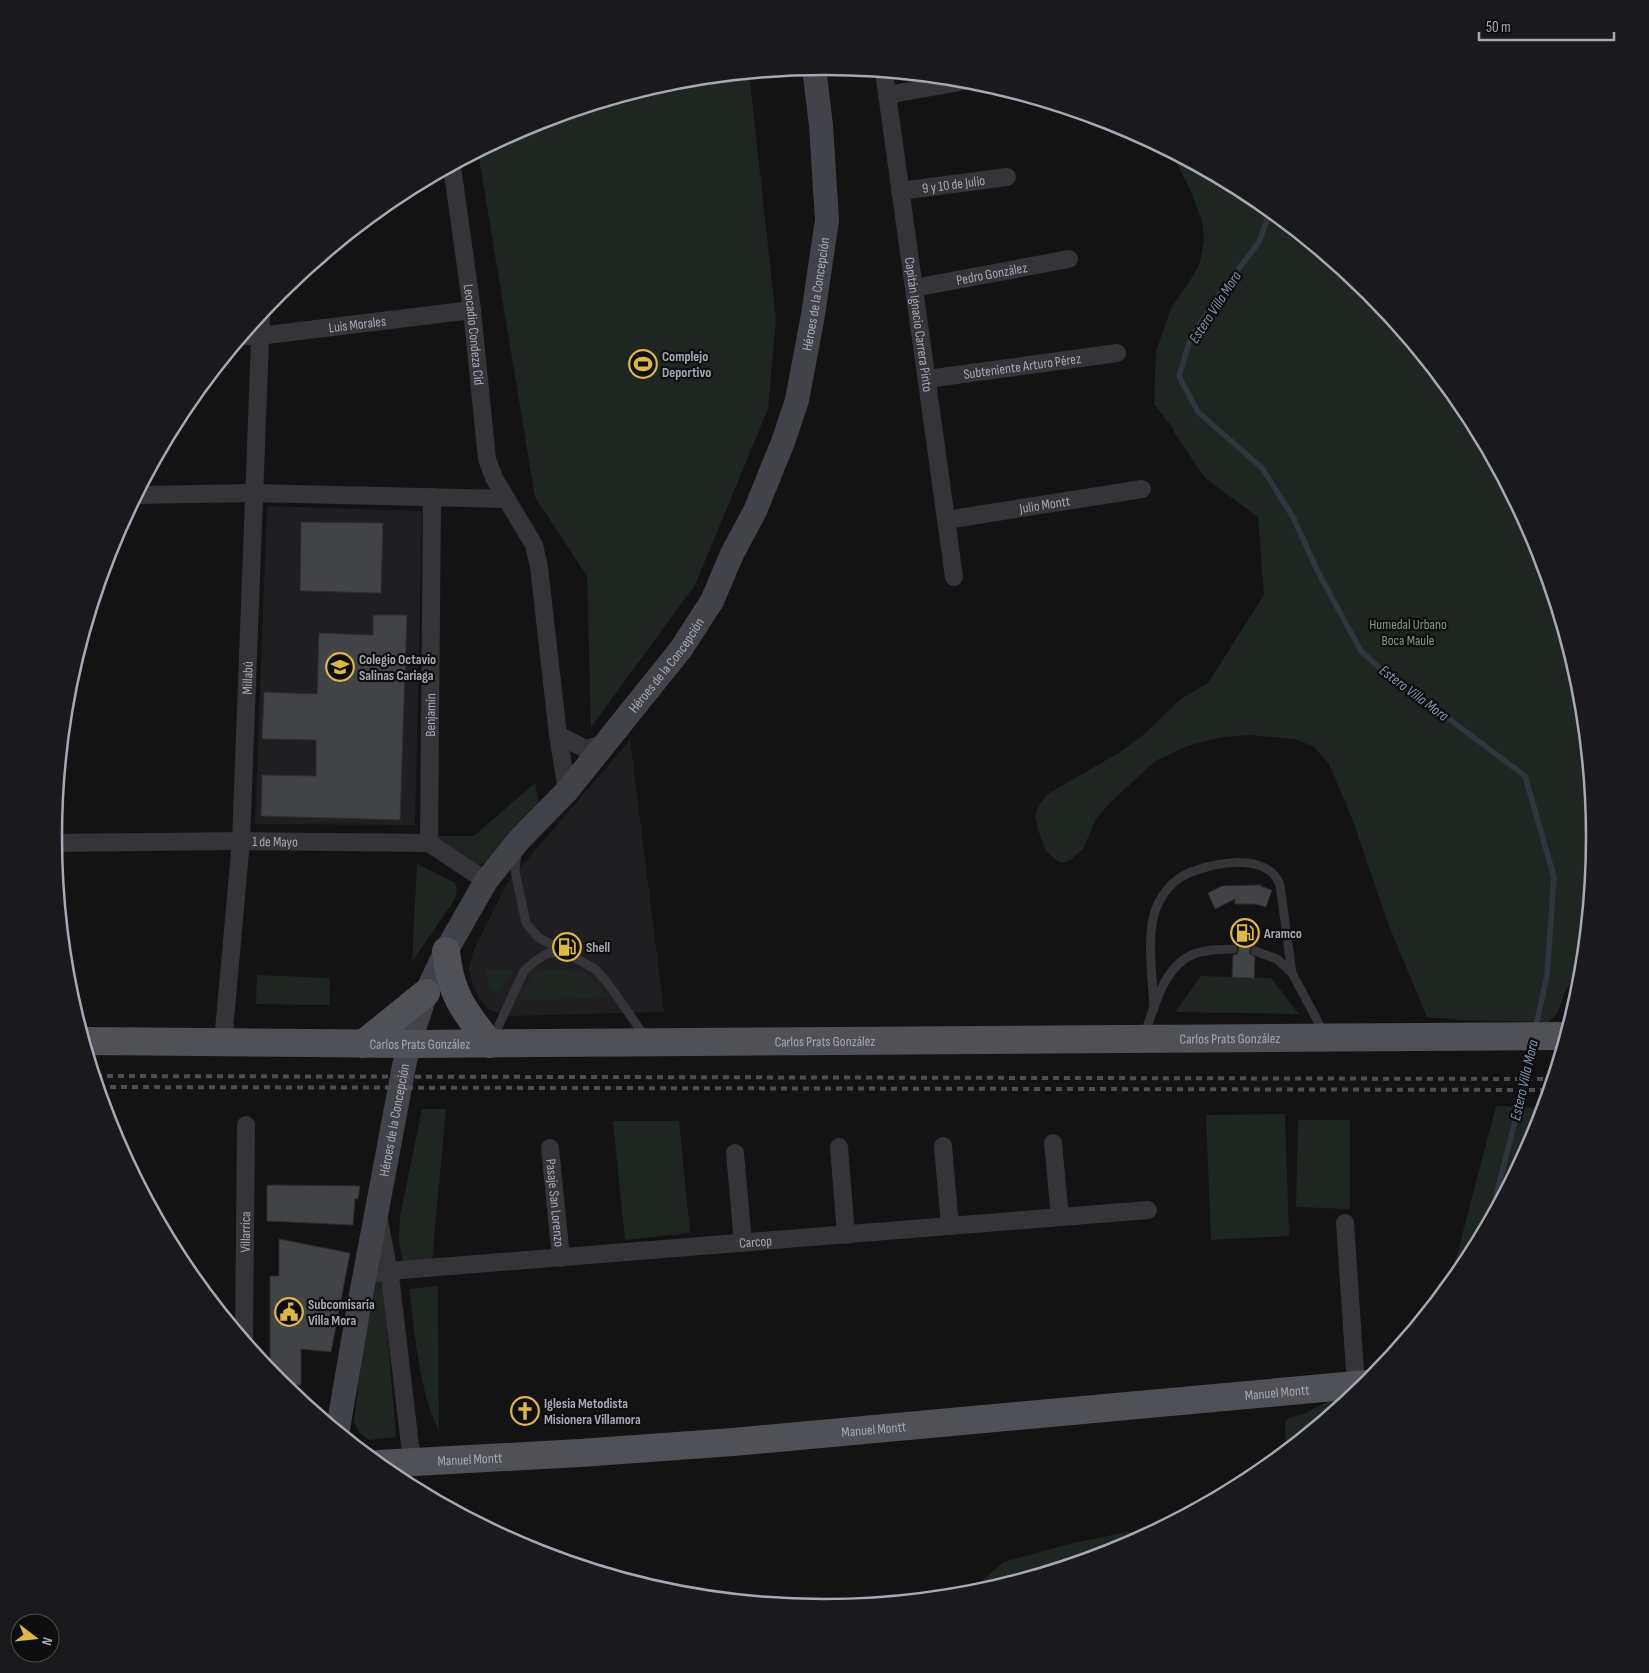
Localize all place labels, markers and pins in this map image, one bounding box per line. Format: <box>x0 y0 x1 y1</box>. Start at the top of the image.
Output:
place label: Complejo Deportivo <box>662 348 711 381</box>
sports icon: Complejo Deportivo <box>628 349 658 379</box>
place label: Colegio Octavio Salinas Cariaga <box>359 651 436 684</box>
school or university icon: Colegio Octavio Salinas Cariaga <box>325 652 355 682</box>
fuel station icon: Aramco <box>1230 918 1260 948</box>
place label: Aramco <box>1263 925 1302 942</box>
fuel station icon: Shell <box>552 932 582 962</box>
place label: Shell <box>586 939 610 956</box>
place label: Subcomisaría Villa Mora <box>308 1296 375 1329</box>
public building icon: Subcomisaría Villa Mora <box>274 1297 304 1327</box>
place label: Iglesia Metodista Misionera Villamora <box>544 1395 641 1428</box>
church icon: Iglesia Metodista Misionera Villamora <box>510 1396 540 1426</box>

